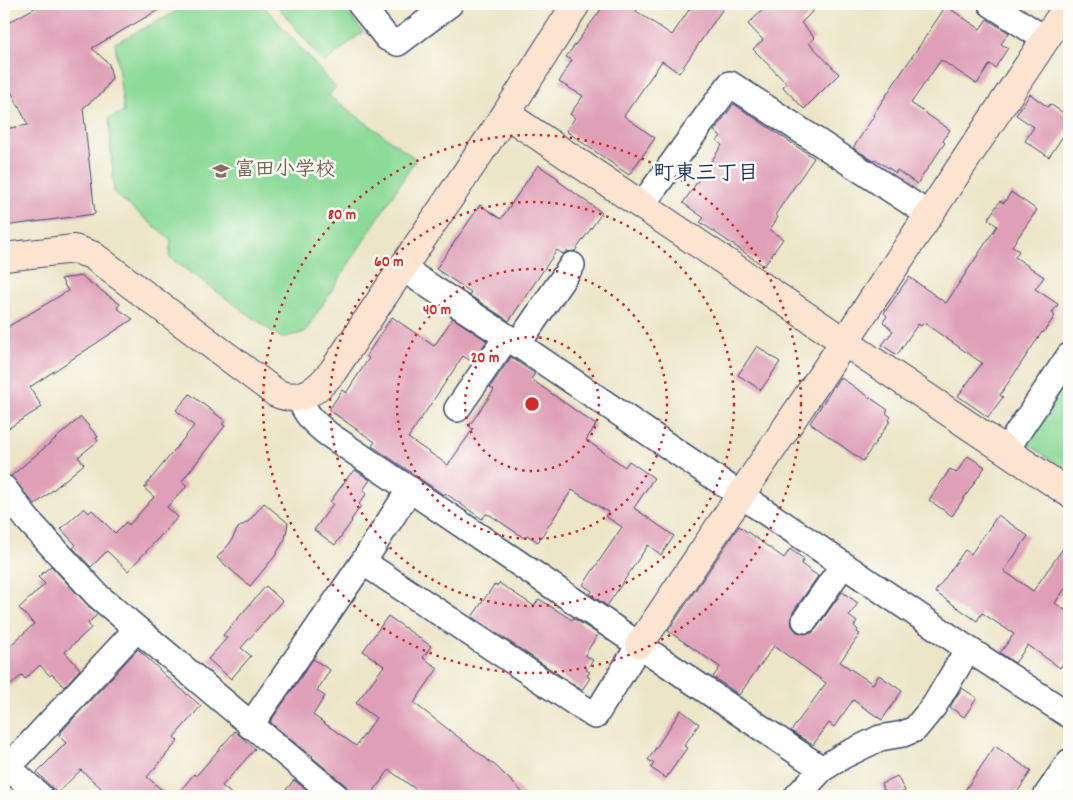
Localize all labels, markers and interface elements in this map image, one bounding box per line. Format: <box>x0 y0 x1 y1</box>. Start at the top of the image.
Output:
place label: 富田小学校 <box>235 157 335 185</box>
district label: 町東三丁目 <box>654 160 759 190</box>
school or university icon: 富田小学校 <box>211 161 231 181</box>
text: 80 m <box>328 205 356 227</box>
text: 60 m <box>374 252 404 274</box>
text: 40 m <box>423 300 451 322</box>
text: 20 m <box>471 348 499 370</box>
centre of rings <box>523 395 541 413</box>

